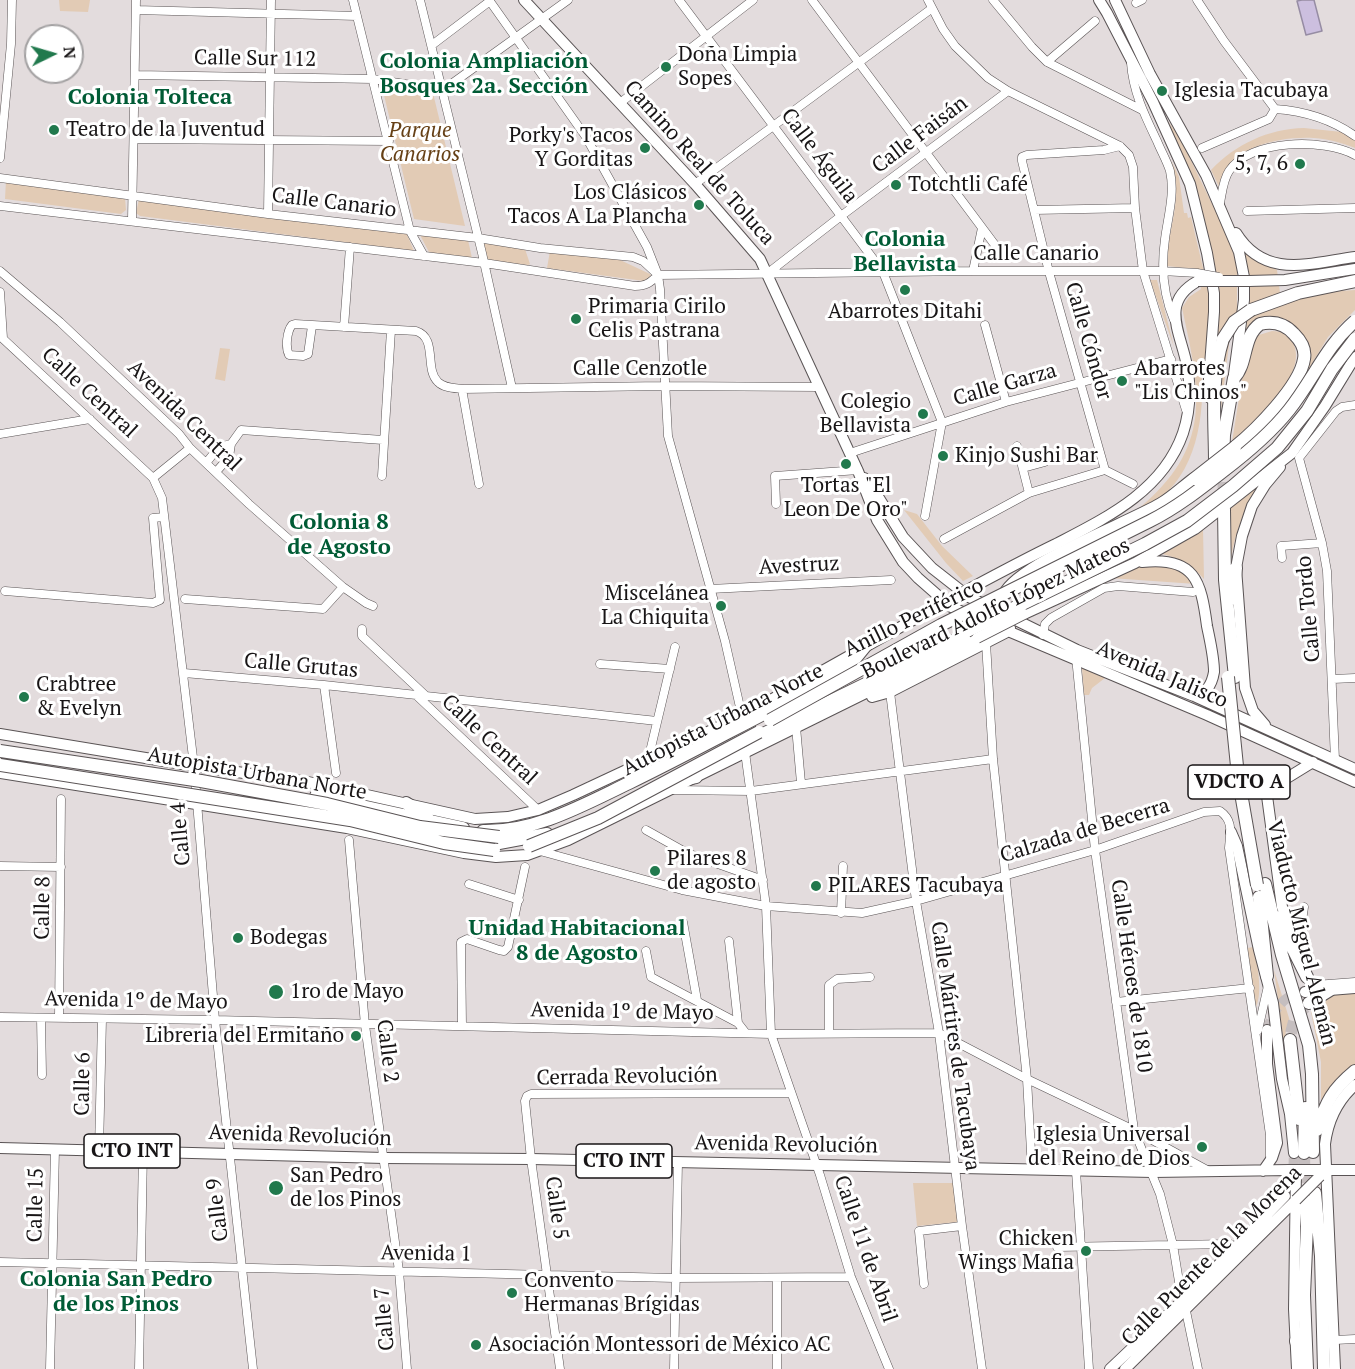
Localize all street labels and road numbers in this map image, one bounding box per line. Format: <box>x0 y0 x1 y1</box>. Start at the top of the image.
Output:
street label: Calle Sur 112 <box>194 45 316 73</box>
street label: Camino Real de Toluca <box>618 76 780 250</box>
street label: Calle Faisán <box>867 91 973 179</box>
street label: Calle Águila <box>775 104 863 208</box>
street label: Calle Canario <box>270 183 398 223</box>
street label: Calle Canario <box>973 241 1099 267</box>
street label: Calle Cóndor <box>1059 279 1117 403</box>
street label: Calle Central <box>36 342 142 444</box>
street label: Avenida Central <box>122 355 246 477</box>
street label: Calle Cenzotle <box>573 356 707 382</box>
street label: Calle Garza <box>950 358 1060 412</box>
street label: Boulevard Adolfo López Mateos <box>858 533 1134 685</box>
street label: Avestruz <box>758 551 840 581</box>
street label: Calle Tordo <box>1292 555 1326 663</box>
street label: Anillo Periférico <box>840 573 988 663</box>
street label: Avenida Jalisco <box>1092 636 1232 714</box>
street label: Calle Grutas <box>243 648 359 684</box>
street label: Autopista Urbana Norte <box>618 658 828 782</box>
street label: Calle Central <box>436 689 542 791</box>
street label: Autopista Urbana Norte <box>145 742 369 806</box>
road number: VDCTO A <box>1188 765 1290 799</box>
street label: Calzada de Becerra <box>997 793 1173 869</box>
street label: Calle 4 <box>166 801 196 867</box>
street label: Viaducto Miguel Alemán <box>1261 818 1341 1048</box>
street label: Calle 8 <box>30 876 56 940</box>
street label: Calle Héroes de 1810 <box>1105 878 1157 1074</box>
street label: Calle Mártires de Tacubaya <box>925 920 985 1172</box>
street label: Avenida 1º de Mayo <box>44 987 228 1015</box>
street label: Avenida 1º de Mayo <box>530 998 714 1026</box>
street label: Calle 2 <box>371 1018 403 1084</box>
street label: Calle 6 <box>70 1052 96 1116</box>
street label: Cerrada Revolución <box>536 1063 718 1091</box>
street label: Avenida Revolución <box>208 1120 392 1152</box>
street label: Avenida Revolución <box>694 1131 878 1159</box>
road number: CTO INT <box>84 1134 180 1168</box>
road number: CTO INT <box>576 1144 672 1178</box>
street label: Calle Puente de la Morena <box>1117 1161 1307 1351</box>
street label: Calle 15 <box>23 1167 49 1243</box>
street label: Calle 11 de Abril <box>828 1172 902 1326</box>
street label: Calle 5 <box>539 1175 573 1241</box>
street label: Calle 9 <box>202 1177 234 1243</box>
street label: Avenida 1 <box>380 1241 472 1267</box>
street label: Calle 7 <box>370 1286 400 1352</box>

